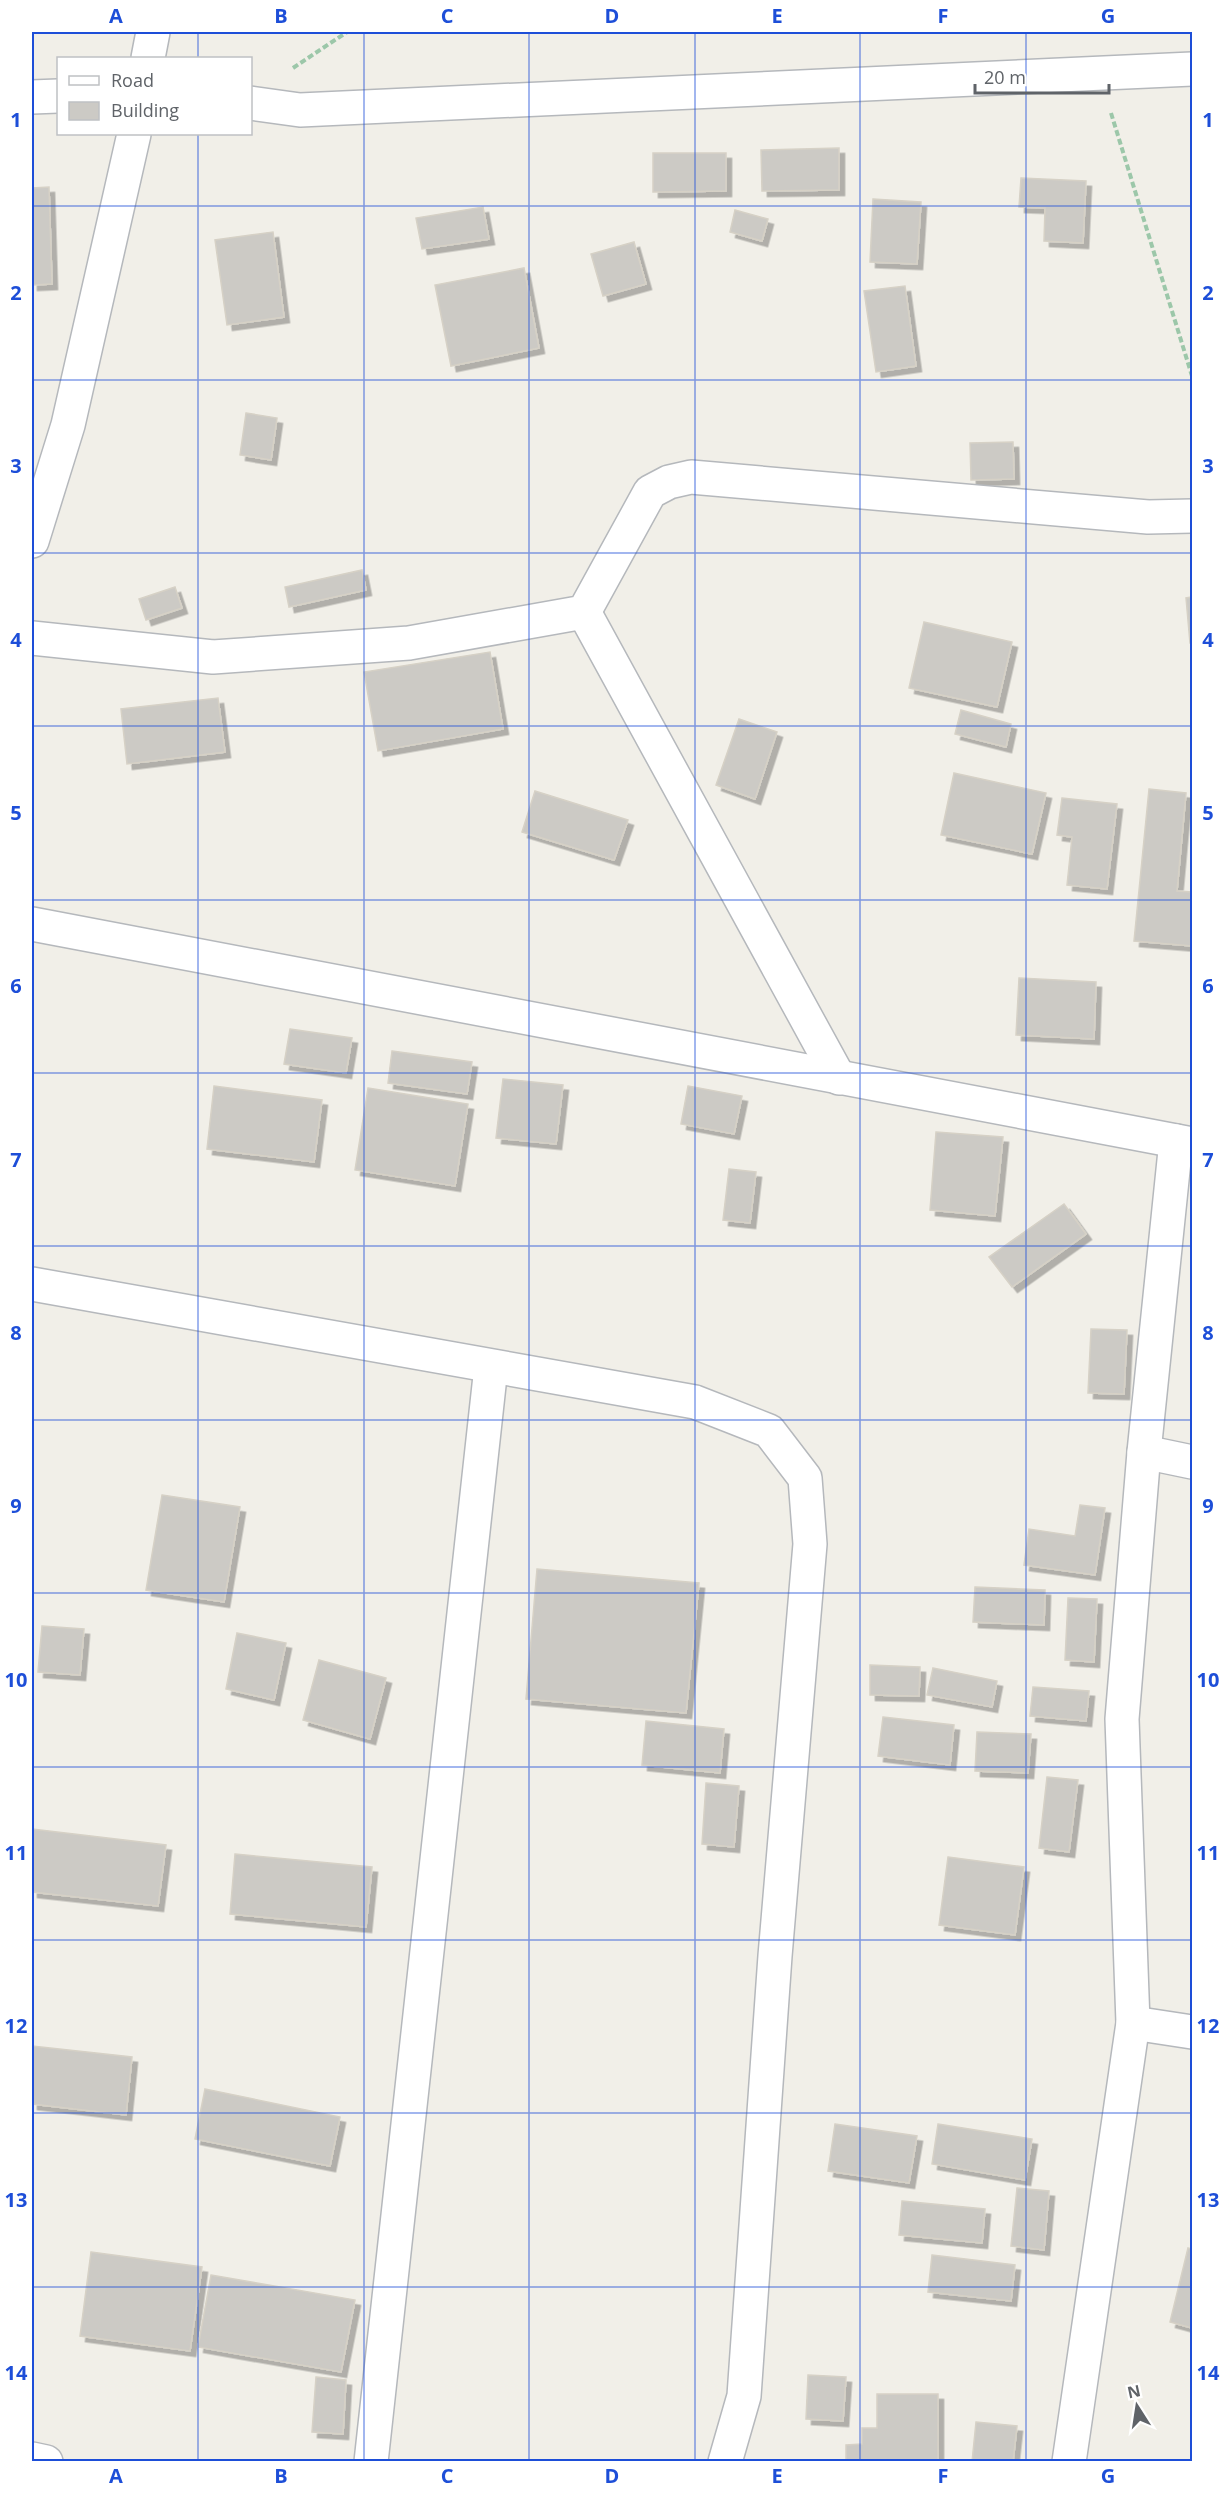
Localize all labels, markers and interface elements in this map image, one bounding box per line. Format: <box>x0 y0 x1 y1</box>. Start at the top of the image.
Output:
text: A <box>109 2 123 29</box>
text: B <box>274 2 288 29</box>
text: C <box>441 2 454 29</box>
text: D <box>605 2 619 29</box>
text: E <box>771 2 783 29</box>
text: F <box>938 2 948 29</box>
text: G <box>1101 2 1115 29</box>
legend <box>57 57 252 135</box>
scale bar <box>975 57 1108 95</box>
text: 20 m <box>984 65 1026 89</box>
text: Road <box>111 68 154 92</box>
text: Building <box>111 98 179 122</box>
text: 1 <box>10 106 22 133</box>
text: 1 <box>1202 106 1214 133</box>
text: 2 <box>10 279 22 306</box>
text: 2 <box>1202 279 1214 306</box>
text: 3 <box>10 452 22 479</box>
text: 3 <box>1202 452 1214 479</box>
text: 4 <box>10 626 22 653</box>
text: 4 <box>1202 626 1214 653</box>
text: 5 <box>10 799 22 826</box>
text: 5 <box>1202 799 1214 826</box>
text: 6 <box>10 972 22 999</box>
text: 6 <box>1202 972 1214 999</box>
text: 7 <box>10 1146 22 1173</box>
text: 7 <box>1202 1146 1214 1173</box>
text: 8 <box>10 1319 22 1346</box>
text: 8 <box>1202 1319 1214 1346</box>
text: 9 <box>10 1492 22 1519</box>
text: 9 <box>1202 1492 1214 1519</box>
text: 10 <box>5 1666 27 1693</box>
text: 10 <box>1197 1666 1219 1693</box>
text: 11 <box>5 1839 27 1866</box>
text: 11 <box>1197 1839 1219 1866</box>
text: 12 <box>5 2012 27 2039</box>
text: 12 <box>1197 2012 1219 2039</box>
text: 13 <box>5 2186 27 2213</box>
text: 13 <box>1197 2186 1219 2213</box>
text: 14 <box>5 2359 28 2386</box>
text: 14 <box>1197 2359 1220 2386</box>
north arrow <box>1107 2376 1167 2436</box>
text: N <box>1125 2379 1143 2403</box>
text: A <box>109 2462 123 2489</box>
text: B <box>274 2462 288 2489</box>
text: C <box>441 2462 454 2489</box>
text: D <box>605 2462 619 2489</box>
text: E <box>771 2462 783 2489</box>
text: F <box>938 2462 948 2489</box>
text: G <box>1101 2462 1115 2489</box>

